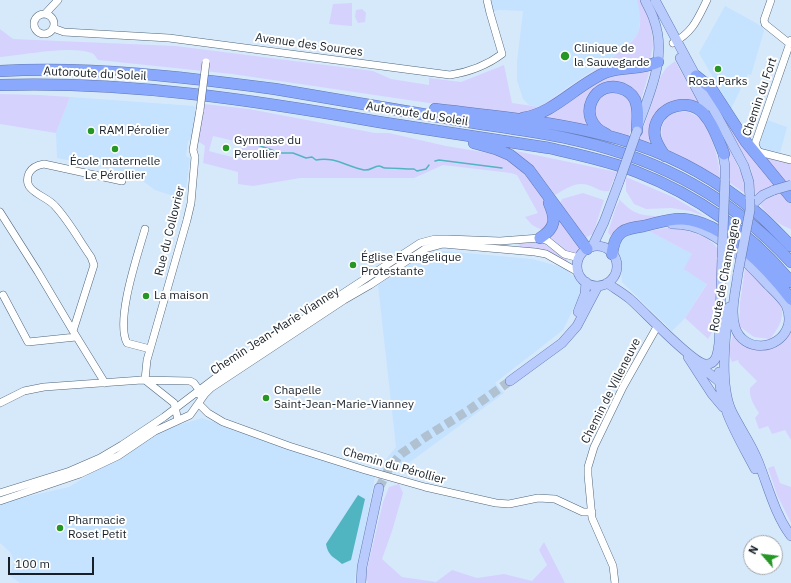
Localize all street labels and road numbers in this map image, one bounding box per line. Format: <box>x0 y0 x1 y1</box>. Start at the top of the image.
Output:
street label: Avenue des Sources <box>254 30 364 60</box>
street label: Chemin du Fort <box>740 56 780 138</box>
street label: Autoroute du Soleil <box>43 64 147 84</box>
street label: Autoroute du Soleil <box>365 99 469 129</box>
street label: Rue du Collovrier <box>152 185 188 277</box>
street label: Route de Champagne <box>707 217 743 333</box>
street label: Chemin Jean-Marie Vianney <box>208 284 342 378</box>
street label: Chemin de Villeneuve <box>578 336 644 446</box>
street label: Chemin du Pérollier <box>341 445 447 487</box>

